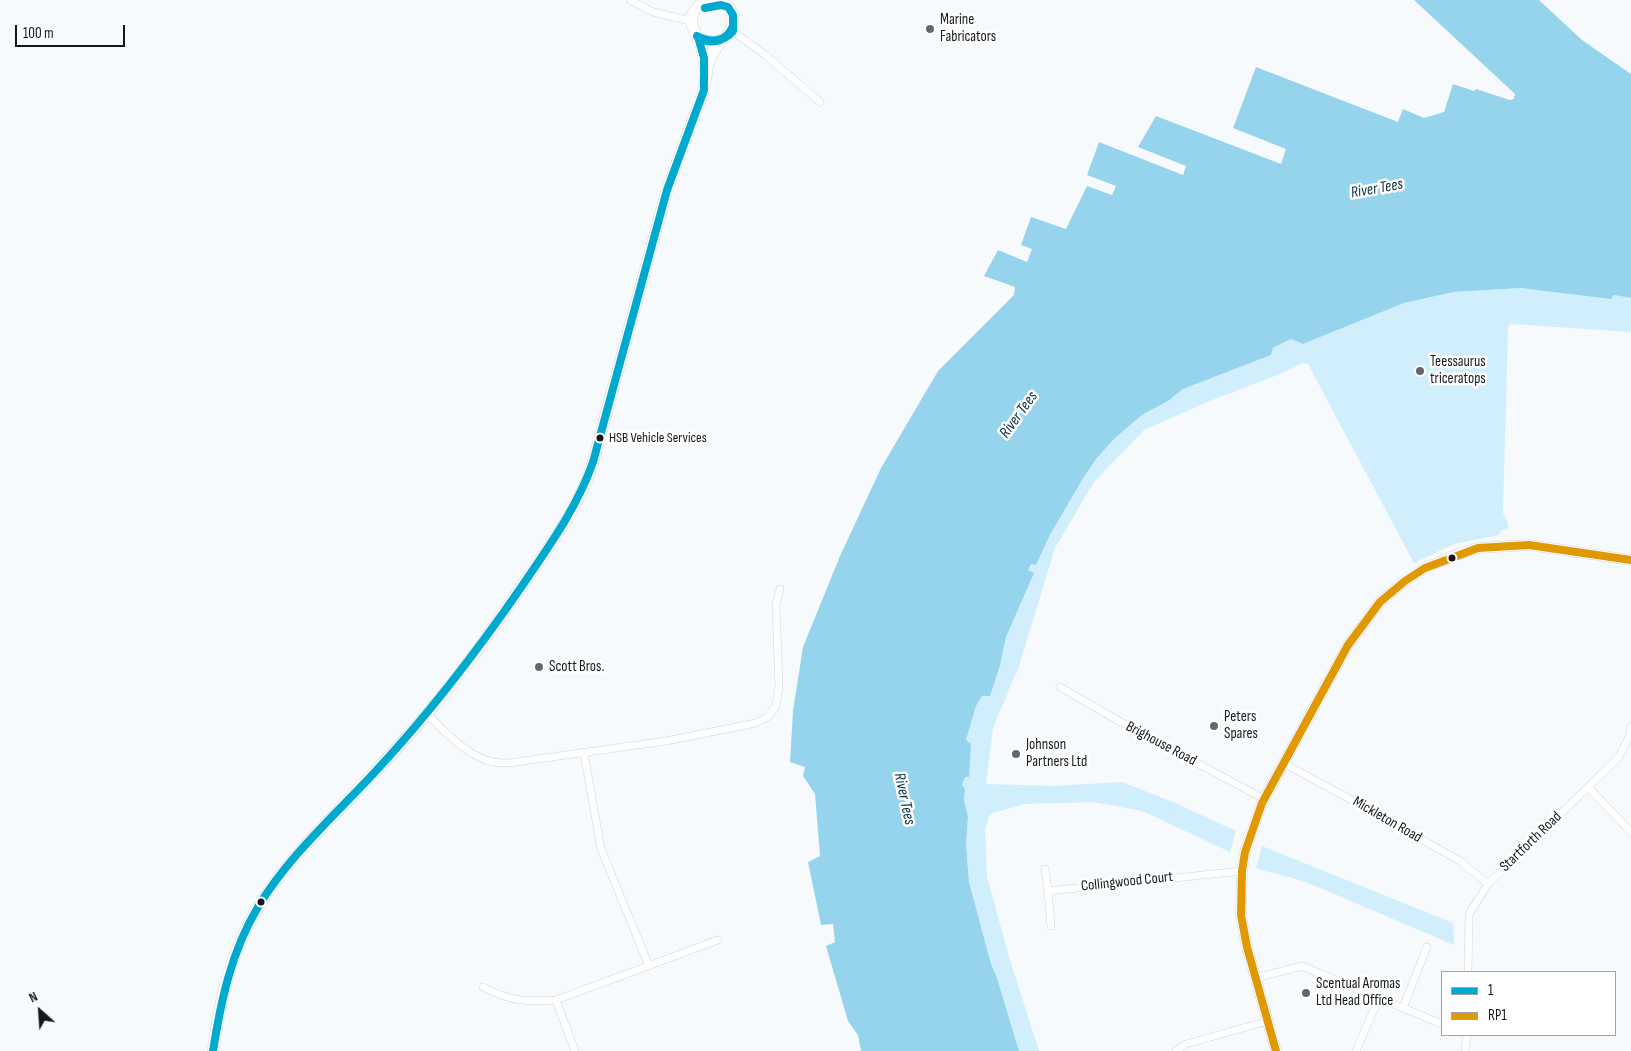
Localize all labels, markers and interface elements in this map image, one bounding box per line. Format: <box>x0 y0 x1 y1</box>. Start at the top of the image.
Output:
place label: Marine Fabricators <box>940 11 996 46</box>
scale bar <box>18 15 128 47</box>
marker: Marine Fabricators <box>924 23 936 35</box>
text: 100 m <box>23 24 54 43</box>
water label: River Tees <box>1349 175 1405 203</box>
place label: Teessaurus triceratops <box>1430 353 1486 388</box>
marker: Teessaurus triceratops <box>1414 365 1426 377</box>
water label: River Tees <box>996 388 1042 442</box>
place label: HSB Vehicle Services <box>609 430 707 446</box>
marker: HSB Vehicle Services <box>595 433 605 443</box>
unlabelled marker <box>1447 553 1457 563</box>
place label: Scott Bros. <box>549 658 604 676</box>
marker: Scott Bros. <box>533 661 545 673</box>
place label: Peters Spares <box>1224 708 1258 743</box>
street label: Brighouse Road <box>1123 718 1199 770</box>
marker: Peters Spares <box>1208 720 1220 732</box>
place label: Johnson Partners Ltd <box>1026 736 1087 771</box>
marker: Johnson Partners Ltd <box>1010 748 1022 760</box>
water label: River Tees <box>889 771 919 827</box>
street label: Mickleton Road <box>1349 793 1425 847</box>
street label: Startforth Road <box>1496 808 1566 876</box>
street label: Collingwood Court <box>1080 868 1174 896</box>
unlabelled marker <box>256 897 266 907</box>
legend <box>1441 971 1616 1036</box>
place label: Scentual Aromas Ltd Head Office <box>1316 975 1400 1010</box>
text: 1 <box>1488 981 1493 1000</box>
north arrow <box>15 986 65 1036</box>
marker: Scentual Aromas Ltd Head Office <box>1300 987 1312 999</box>
text: N <box>26 988 40 1006</box>
text: RP1 <box>1488 1006 1507 1025</box>

